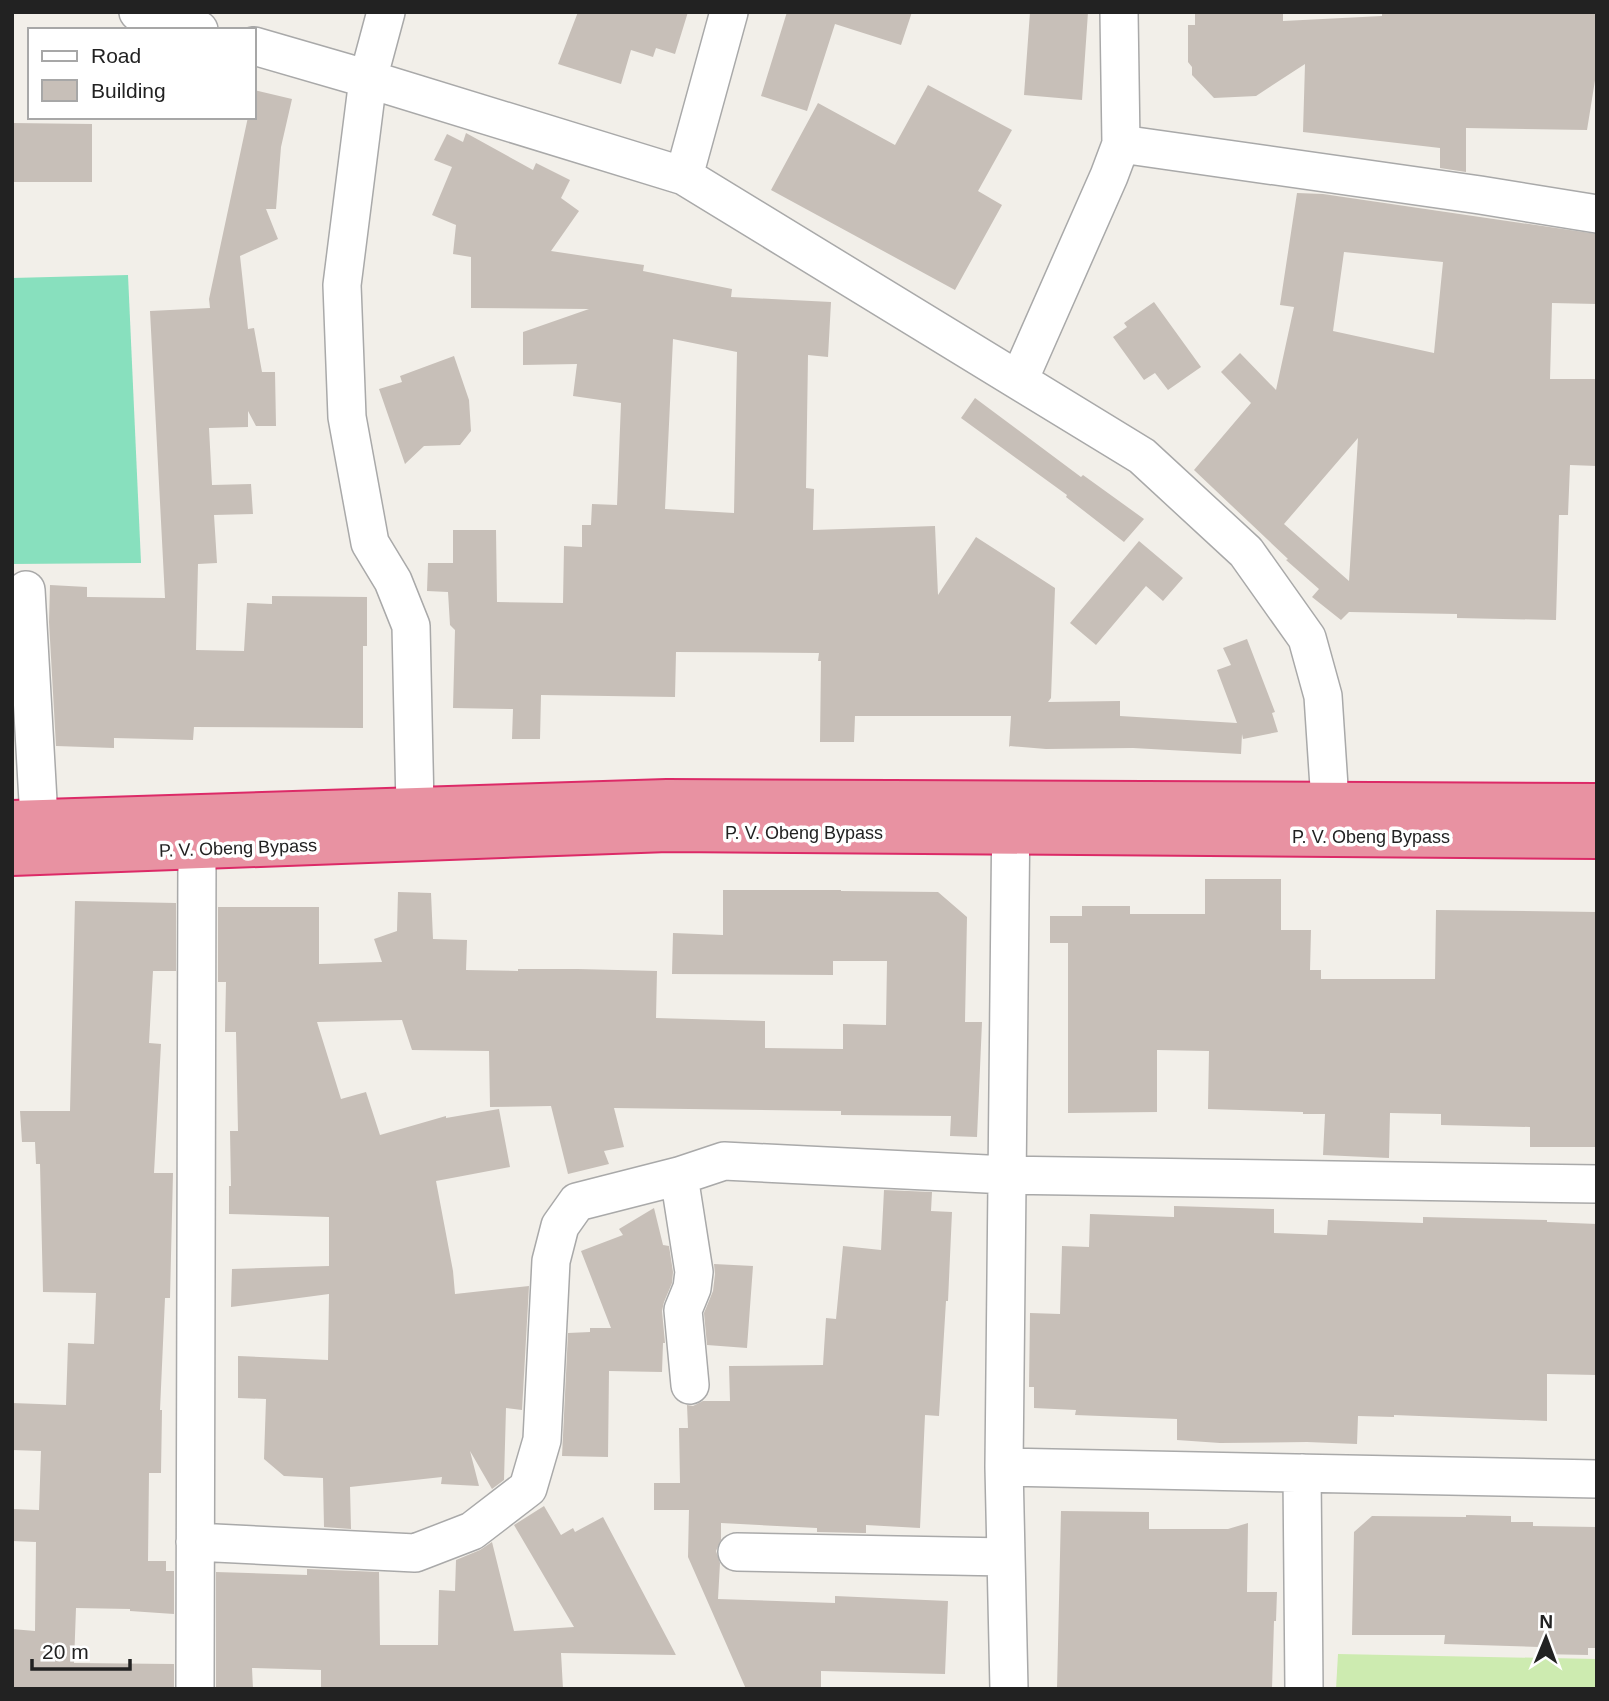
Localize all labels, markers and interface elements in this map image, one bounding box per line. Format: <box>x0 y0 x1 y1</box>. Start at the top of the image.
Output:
legend <box>28 28 256 119</box>
text: Road <box>91 44 141 67</box>
text: Building <box>91 79 166 102</box>
street label: P. V. Obeng Bypass <box>725 823 883 843</box>
street label: P. V. Obeng Bypass <box>1292 827 1450 847</box>
street label: P. V. Obeng Bypass <box>159 835 317 861</box>
north arrow <box>1511 1603 1581 1673</box>
text: N <box>1539 1611 1553 1632</box>
scale bar <box>32 1628 130 1672</box>
text: 20 m <box>42 1640 89 1663</box>

